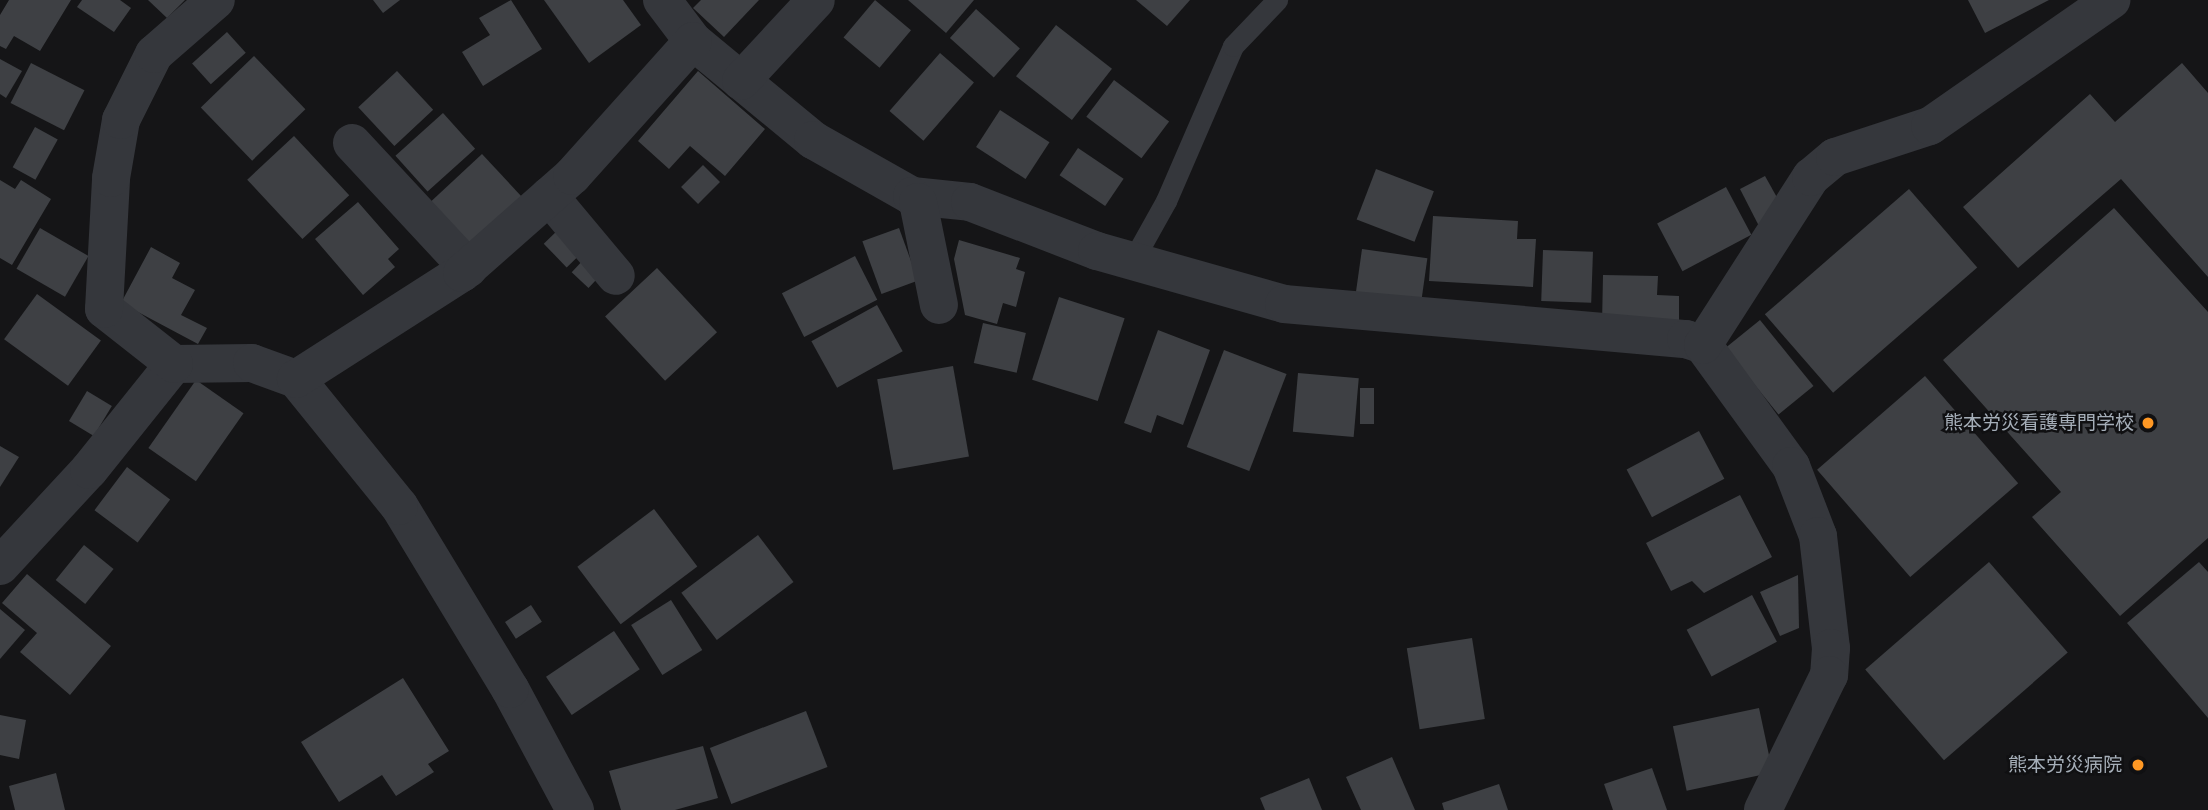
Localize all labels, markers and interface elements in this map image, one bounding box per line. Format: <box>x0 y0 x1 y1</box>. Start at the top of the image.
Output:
place label: 熊本労災看護専門学校 <box>1944 412 2134 434</box>
marker: 熊本労災看護専門学校 <box>2140 415 2156 431</box>
place label: 熊本労災病院 <box>2008 754 2122 776</box>
marker: 熊本労災病院 <box>2128 755 2148 775</box>

